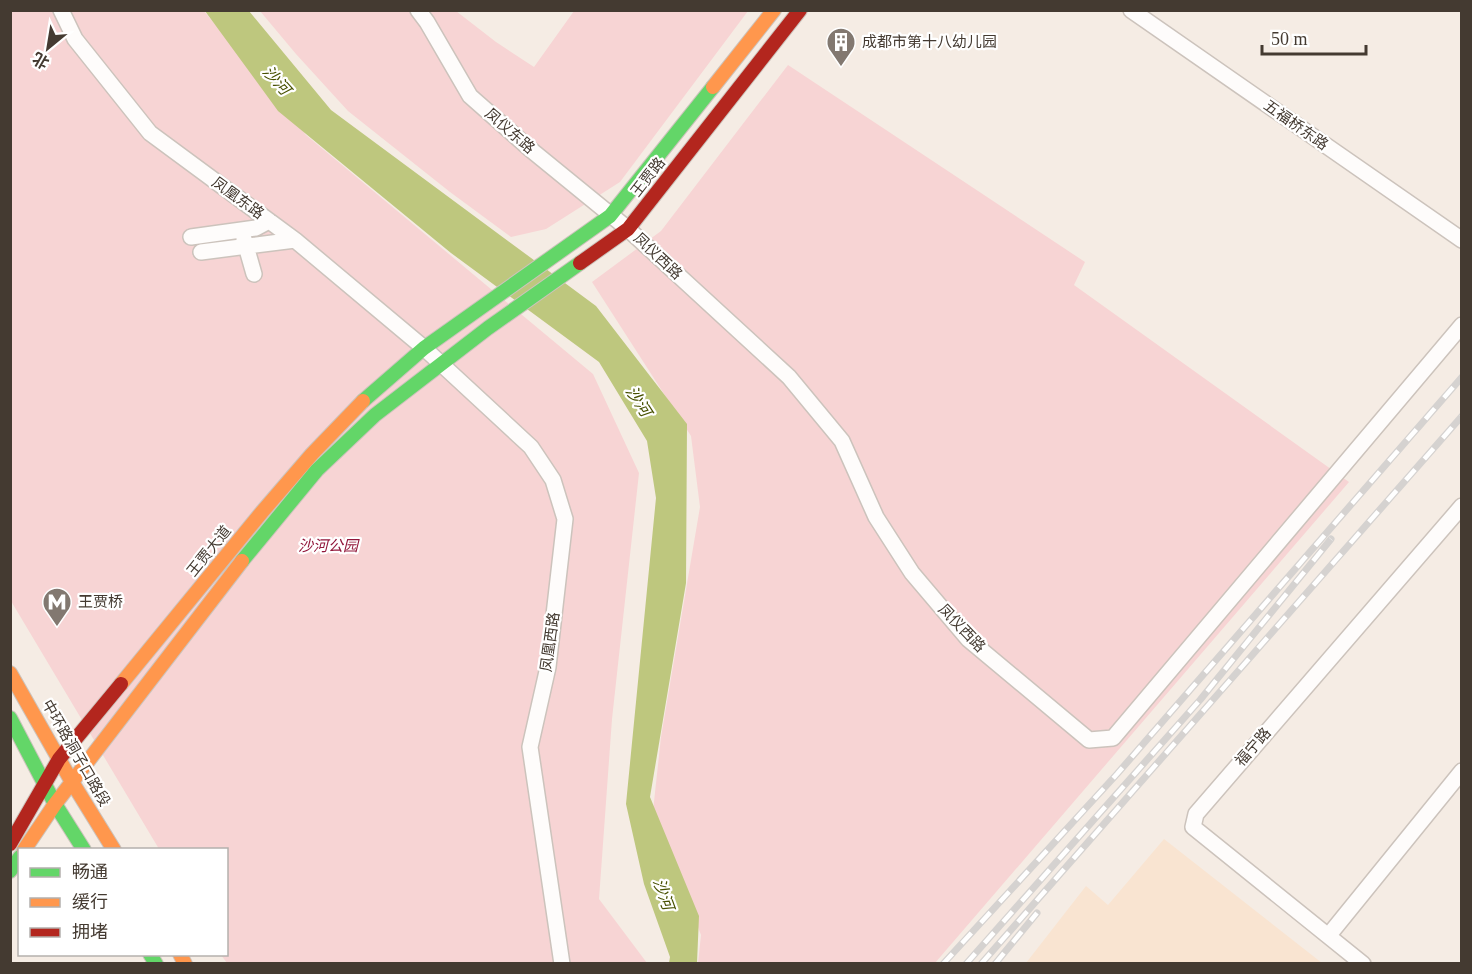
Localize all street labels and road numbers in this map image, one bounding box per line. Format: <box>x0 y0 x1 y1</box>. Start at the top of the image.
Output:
street label: 五福桥东路 <box>1261 97 1331 153</box>
street label: 凤仪东路 <box>482 105 538 157</box>
street label: 王贾路 <box>628 154 668 200</box>
street label: 凤凰东路 <box>209 174 267 222</box>
street label: 凤仪西路 <box>631 230 685 282</box>
street label: 王贾大道 <box>184 523 234 579</box>
street label: 凤仪西路 <box>935 601 989 655</box>
street label: 凤凰西路 <box>538 611 562 673</box>
street label: 中环路洞子口路段 <box>39 697 113 809</box>
street label: 福宁路 <box>1232 725 1274 769</box>

